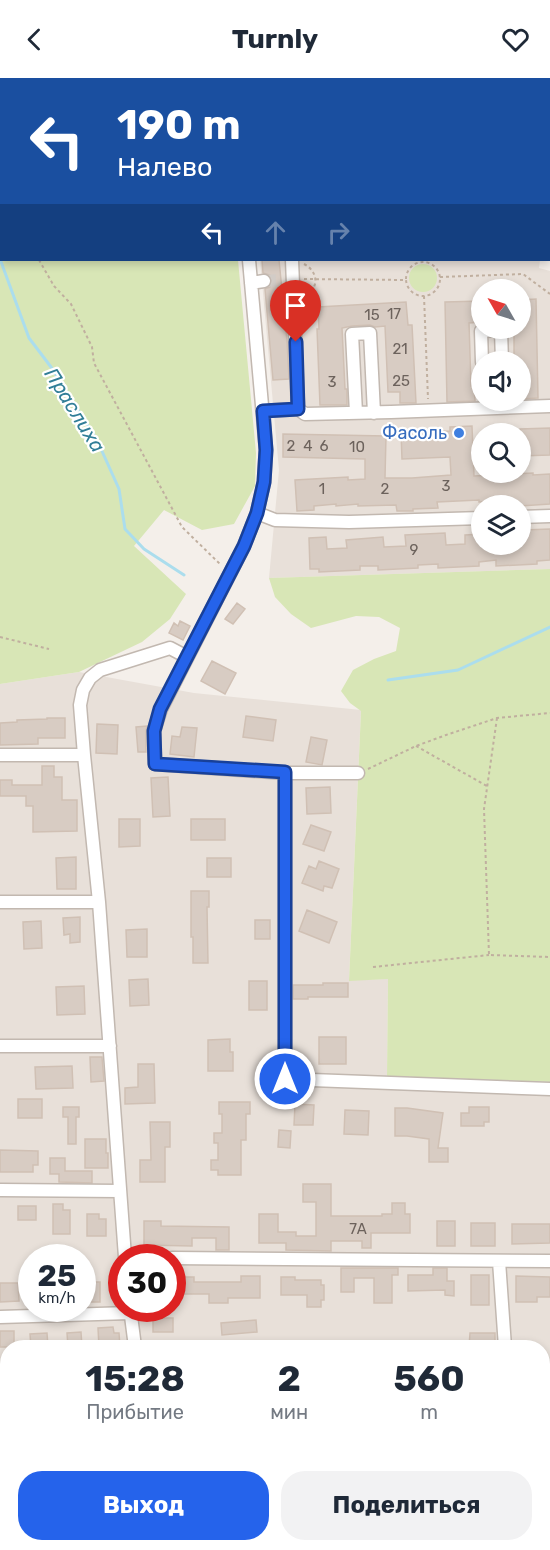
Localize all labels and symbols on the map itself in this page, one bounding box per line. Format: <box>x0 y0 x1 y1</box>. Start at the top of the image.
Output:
north arrow <box>471 279 531 339</box>
pin <box>270 280 321 342</box>
house number: 17 <box>387 305 401 323</box>
house number: 15 <box>364 306 380 324</box>
house number: 21 <box>392 340 408 358</box>
water label: Праслиха <box>40 363 111 457</box>
house number: 25 <box>392 372 410 390</box>
house number: 3 <box>327 373 337 391</box>
place label: Фасоль <box>382 422 447 444</box>
marker: Фасоль <box>452 426 466 440</box>
house number: 2 <box>287 437 296 455</box>
house number: 4 <box>303 437 313 455</box>
house number: 6 <box>319 437 329 455</box>
house number: 10 <box>349 438 365 456</box>
house number: 3 <box>441 477 451 495</box>
house number: 1 <box>319 480 325 498</box>
house number: 2 <box>381 480 390 498</box>
house number: 9 <box>410 541 419 559</box>
position arrow <box>253 1047 317 1111</box>
house number: 7А <box>349 1220 367 1238</box>
speed limit sign: 30 <box>108 1244 186 1322</box>

